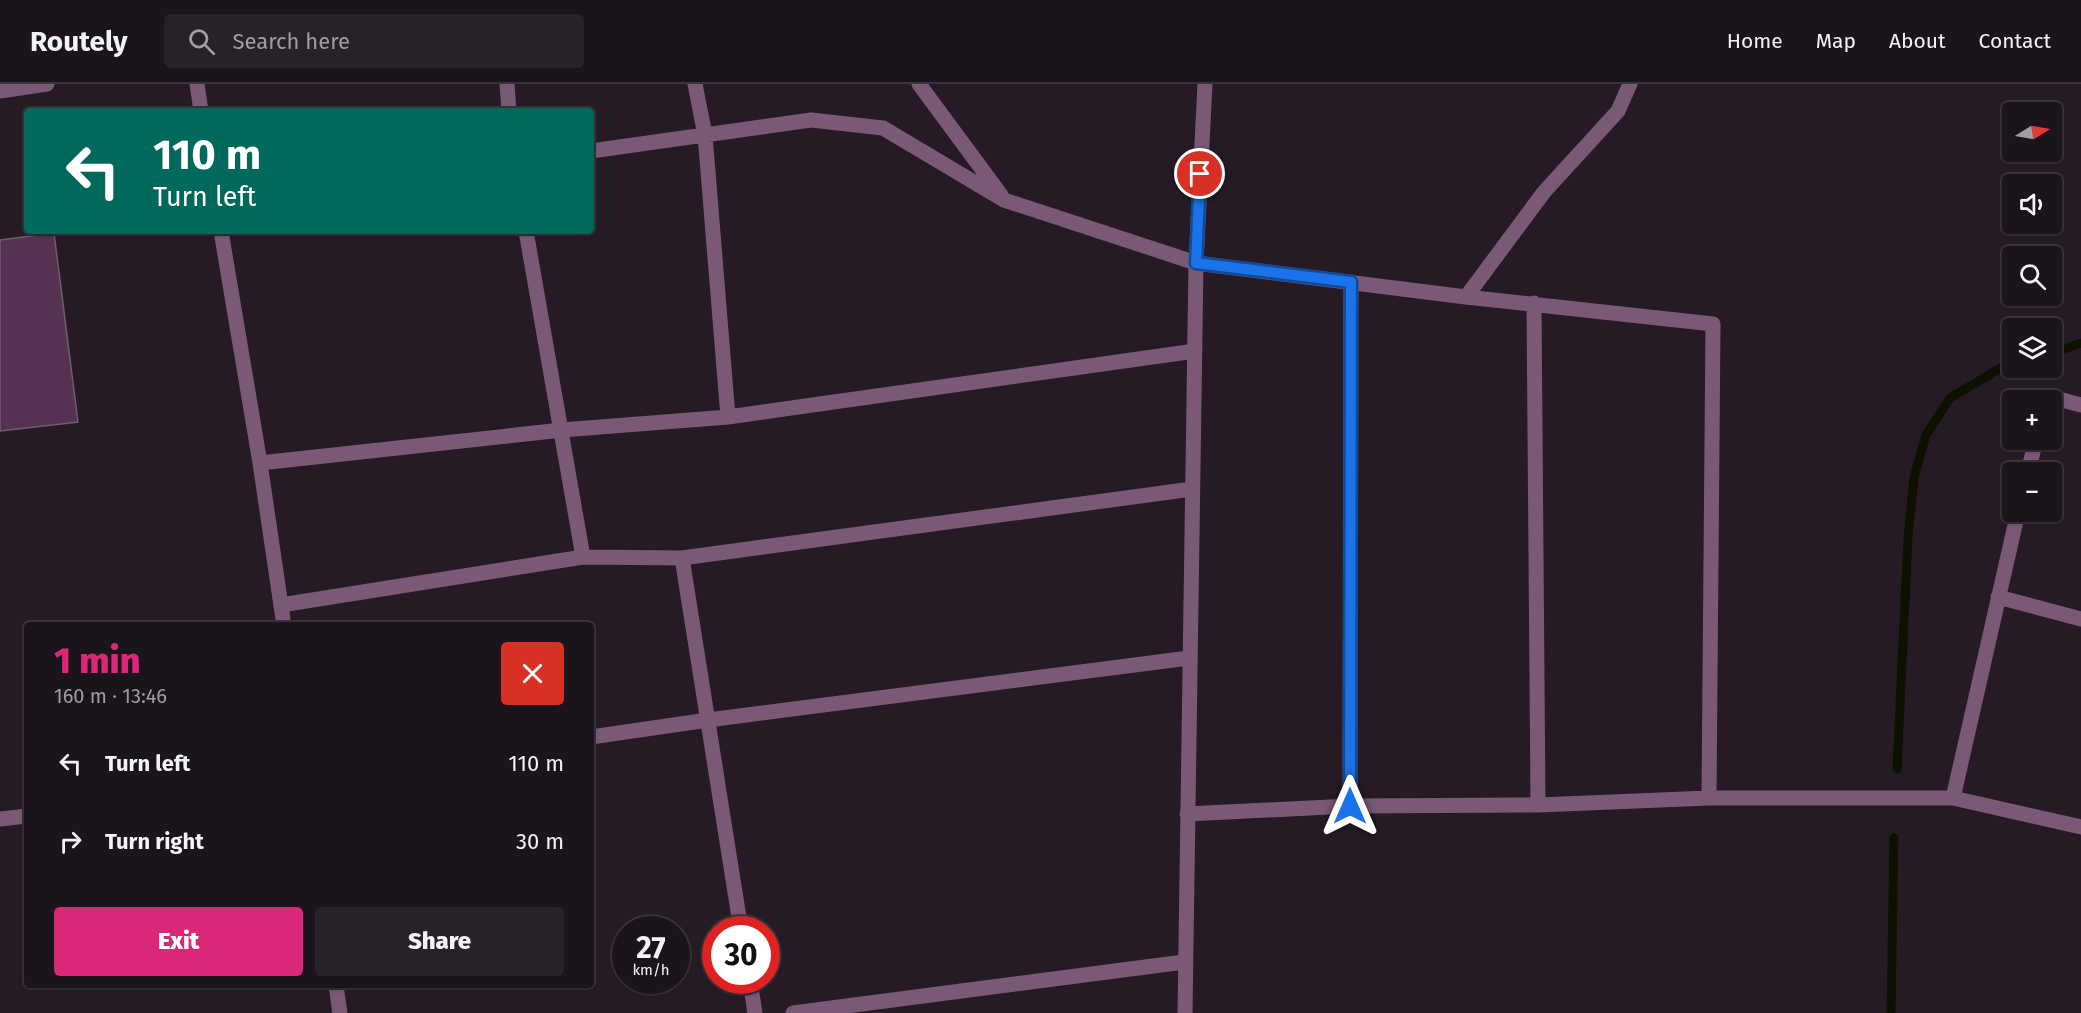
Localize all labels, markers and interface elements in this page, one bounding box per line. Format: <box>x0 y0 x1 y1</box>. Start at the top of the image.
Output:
search box <box>164 14 584 68</box>
text: Routely <box>30 25 128 58</box>
icon: search <box>185 25 218 58</box>
text: Search here <box>233 28 350 55</box>
text: Home <box>1727 28 1783 54</box>
text: Map <box>1816 28 1856 54</box>
text: About <box>1889 28 1946 54</box>
text: Contact <box>1979 28 2051 54</box>
north arrow <box>2002 102 2062 162</box>
map controls <box>2002 102 2062 522</box>
text: 110 m <box>153 130 261 180</box>
icon: left <box>54 132 132 210</box>
pin <box>1174 148 1225 199</box>
icon: arrive <box>1183 157 1216 190</box>
button: sound <box>2002 174 2062 234</box>
text: Turn left <box>153 181 256 213</box>
button: search <box>2002 246 2062 306</box>
button: layers <box>2002 318 2062 378</box>
button: + <box>2002 390 2062 450</box>
button: − <box>2002 462 2062 522</box>
text: 1 min <box>54 639 140 683</box>
button: close <box>501 642 564 705</box>
text: 160 m · 13:46 <box>54 684 167 708</box>
icon: left <box>54 747 87 780</box>
text: Turn left <box>105 750 190 777</box>
text: 110 m <box>508 750 564 777</box>
position arrow <box>1318 774 1382 838</box>
icon: right <box>54 825 87 858</box>
text: Turn right <box>105 828 204 855</box>
text: 30 m <box>516 828 564 855</box>
button: Exit <box>54 907 303 976</box>
button: Share <box>315 907 564 976</box>
speed limit sign: 30 <box>702 916 780 994</box>
text: 27 <box>636 930 666 966</box>
text: km/h <box>632 961 670 979</box>

